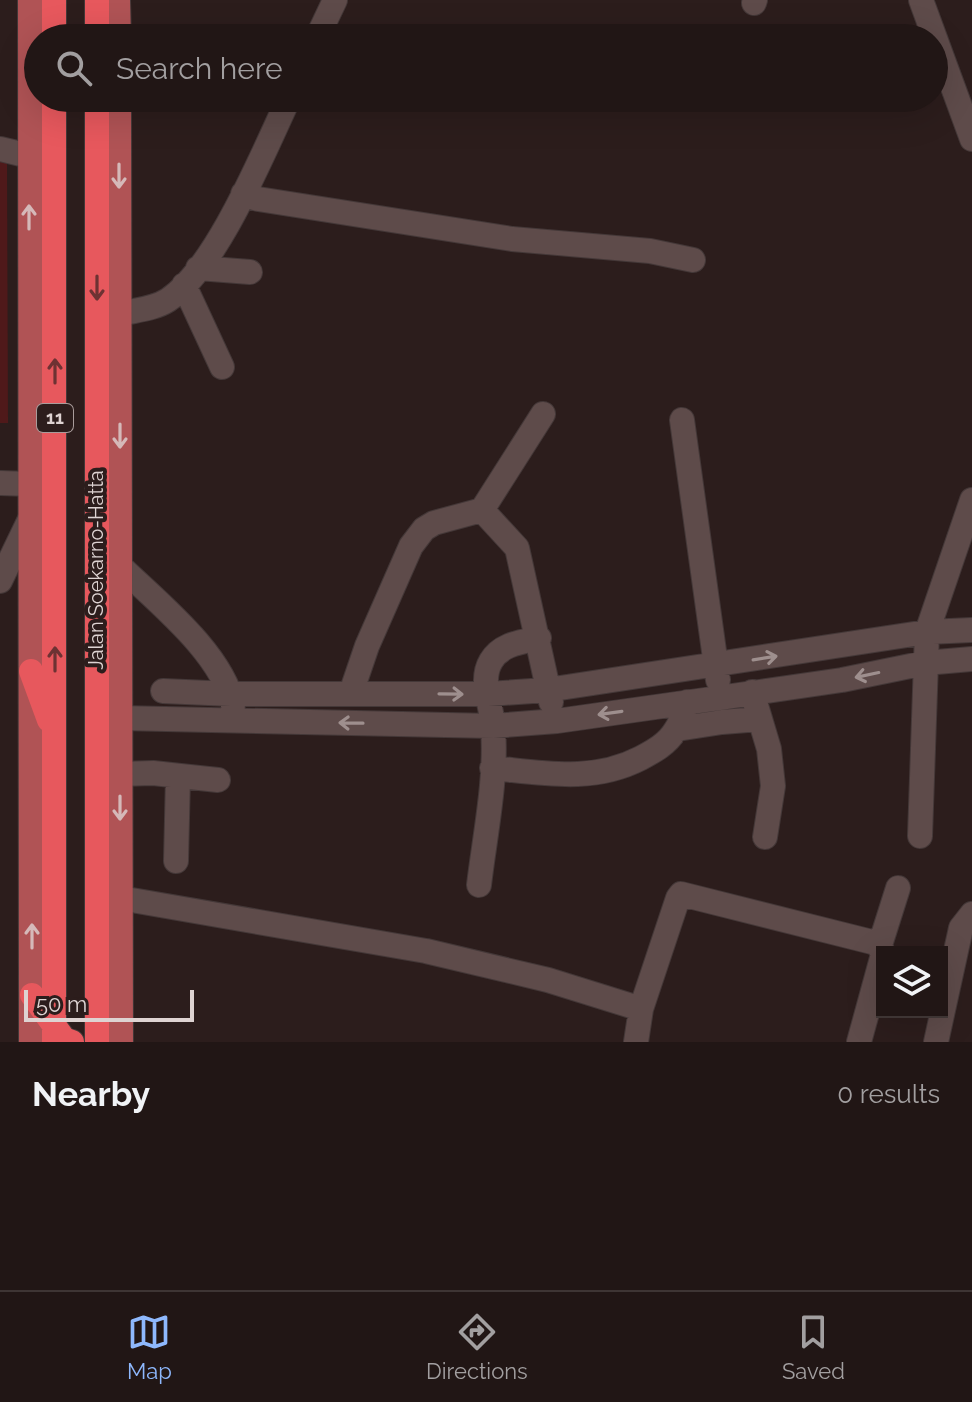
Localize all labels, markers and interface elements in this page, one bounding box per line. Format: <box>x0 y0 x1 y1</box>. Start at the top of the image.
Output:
search box <box>24 24 948 112</box>
icon: search <box>52 46 96 90</box>
text: Search here <box>116 51 283 86</box>
one-way arrow <box>111 162 127 189</box>
one-way arrow <box>21 204 37 231</box>
one-way arrow <box>89 274 105 301</box>
one-way arrow <box>47 358 63 385</box>
road number: 11 <box>37 404 73 432</box>
one-way arrow <box>112 422 128 449</box>
street label: Jalan Soekarno-Hatta <box>84 470 108 670</box>
one-way arrow <box>47 646 63 673</box>
one-way arrow <box>752 650 777 665</box>
one-way arrow <box>855 668 881 683</box>
one-way arrow <box>437 686 464 701</box>
one-way arrow <box>598 706 623 721</box>
one-way arrow <box>338 715 365 730</box>
one-way arrow <box>112 794 128 821</box>
one-way arrow <box>24 923 40 950</box>
map controls <box>876 946 948 1018</box>
button: layers <box>876 946 948 1018</box>
scale bar <box>24 986 194 1022</box>
text: 50 m <box>36 991 87 1017</box>
text: Nearby <box>32 1074 150 1114</box>
text: 0 results <box>837 1079 940 1109</box>
tab: Map <box>127 1310 172 1384</box>
tab: Directions <box>426 1310 528 1384</box>
tab: Saved <box>782 1310 845 1384</box>

